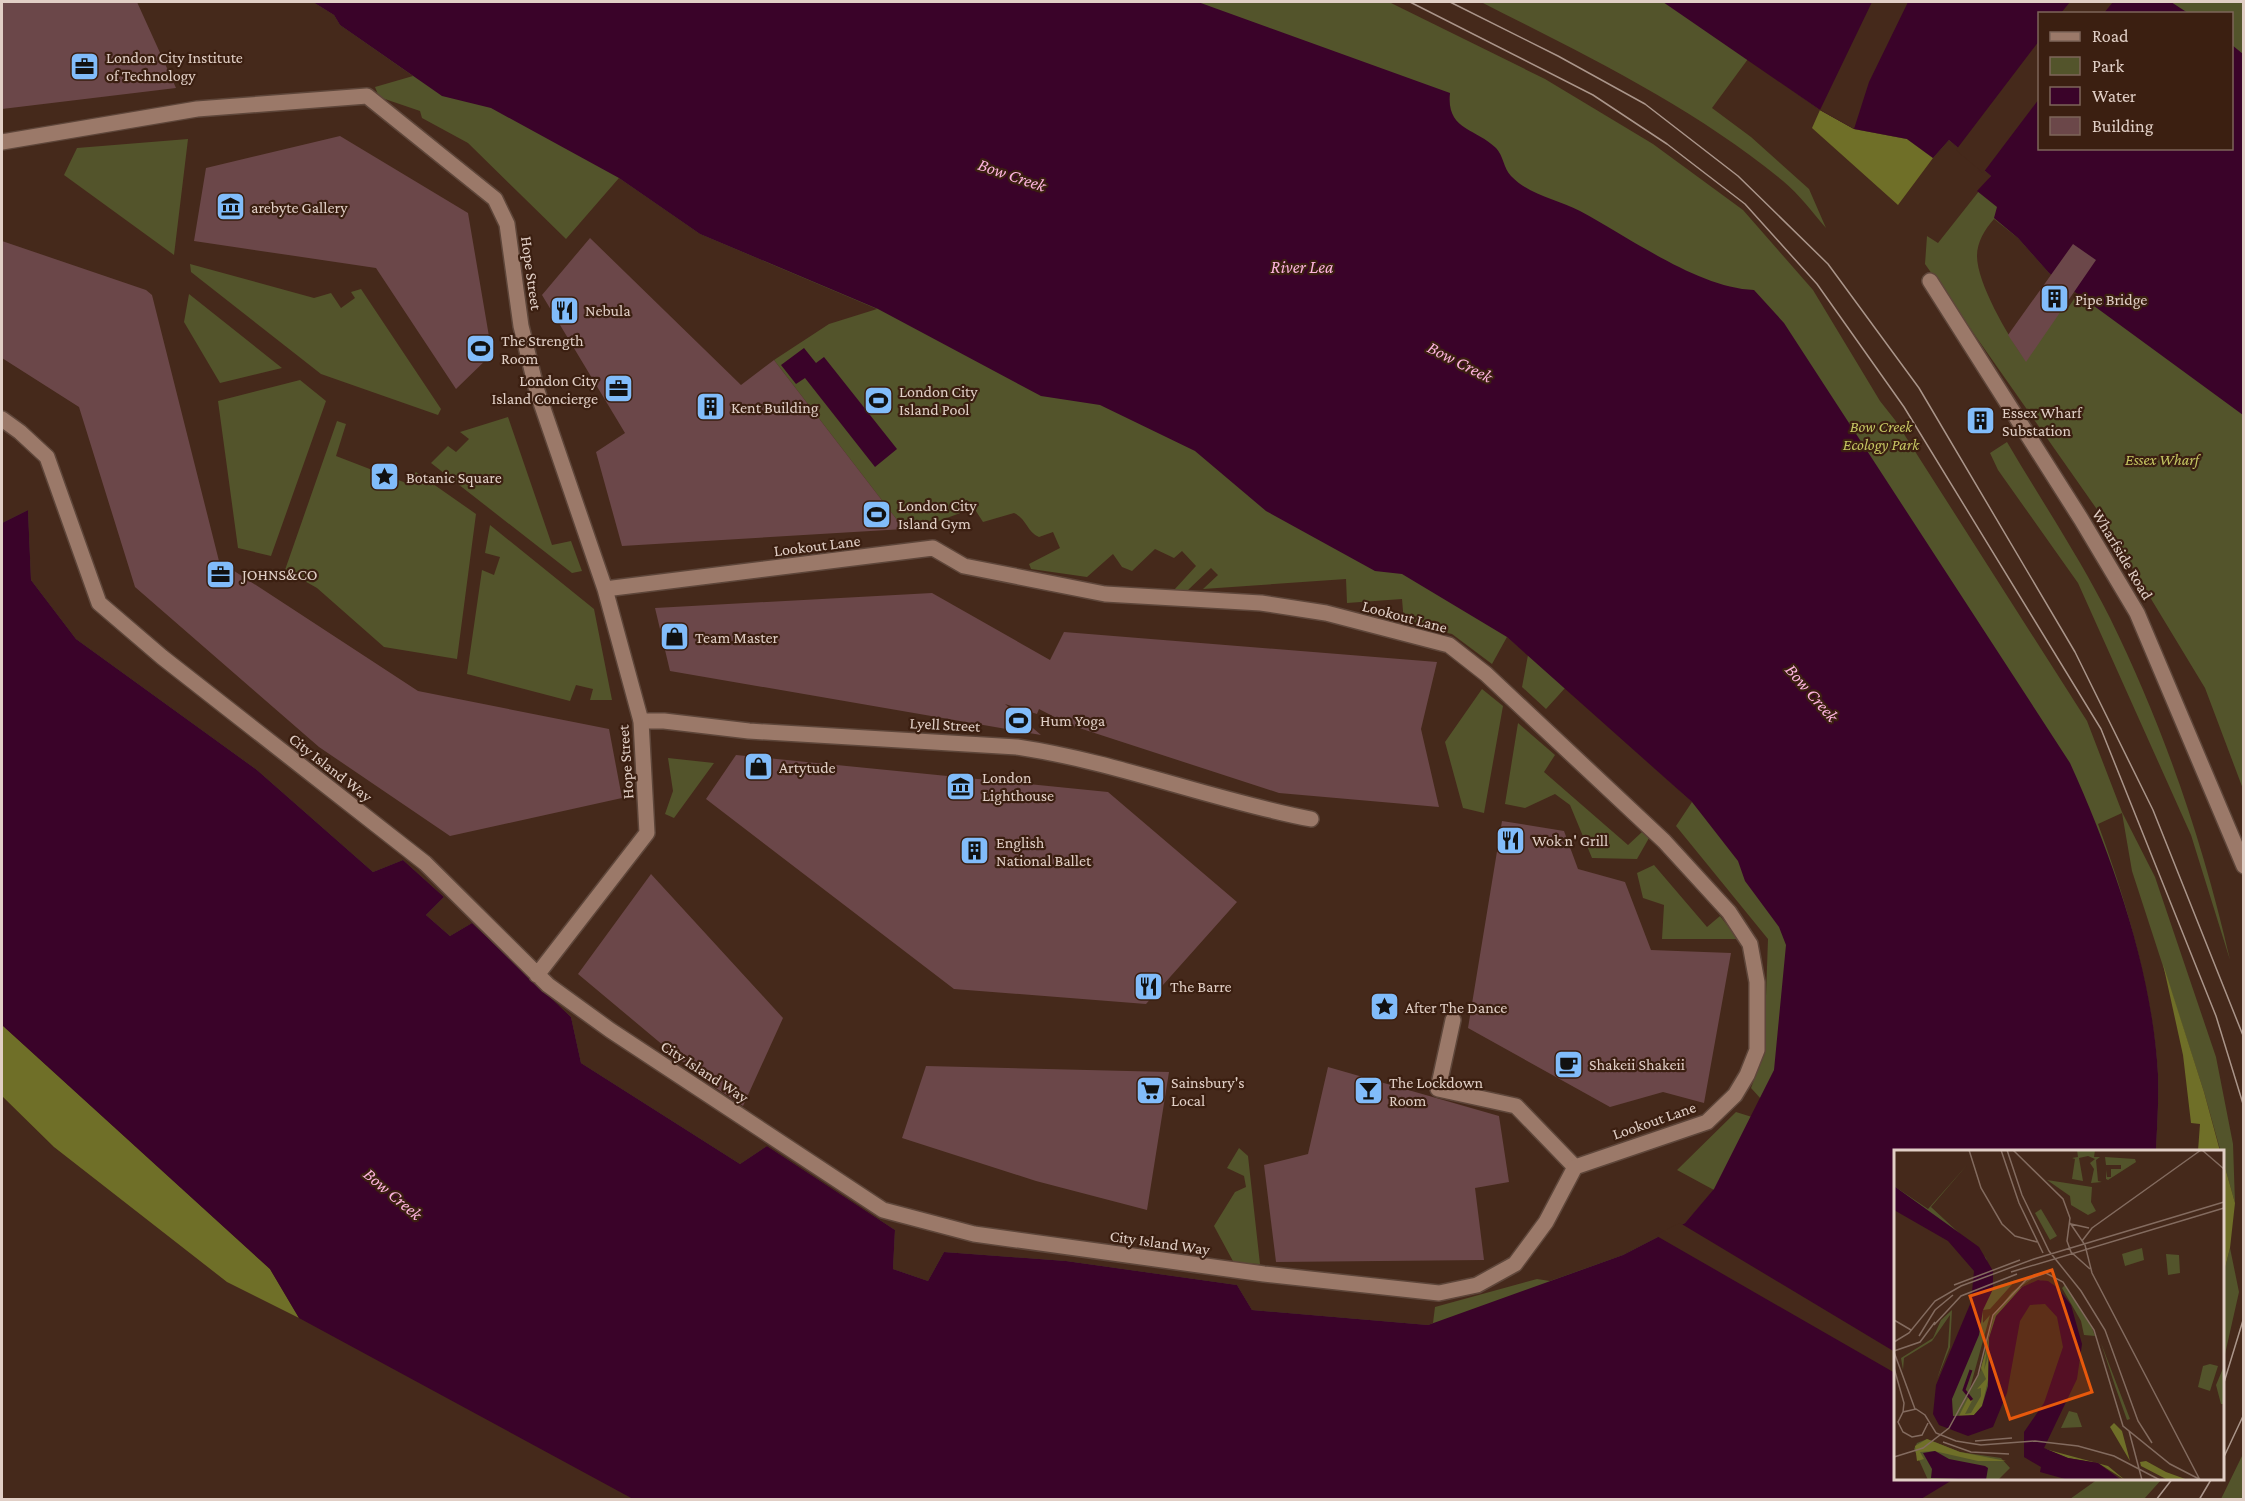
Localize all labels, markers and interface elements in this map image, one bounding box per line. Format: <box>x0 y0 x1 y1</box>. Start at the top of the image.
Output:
legend <box>2038 12 2233 150</box>
text: Road <box>2092 26 2129 46</box>
place label: London City Institute of Technology <box>106 49 243 85</box>
office icon: London City Institute of Technology <box>69 50 101 82</box>
text: Park <box>2092 56 2124 76</box>
text: Water <box>2092 86 2137 106</box>
text: Building <box>2092 116 2154 136</box>
water label: Bow Creek <box>975 154 1050 196</box>
museum icon: arebyte Gallery <box>214 191 246 223</box>
place label: arebyte Gallery <box>251 199 348 217</box>
street label: Hope Street <box>517 235 545 312</box>
water label: River Lea <box>1271 257 1334 277</box>
building icon: Pipe Bridge <box>2038 283 2070 315</box>
place label: Pipe Bridge <box>2075 291 2147 309</box>
restaurant icon: Nebula <box>548 294 580 326</box>
place label: Nebula <box>585 302 631 319</box>
place label: The Strength Room <box>501 332 584 367</box>
sports icon: The Strength Room <box>464 333 496 365</box>
water label: Bow Creek <box>1424 337 1497 387</box>
place label: London City Island Concierge <box>491 372 599 408</box>
office icon: London City Island Concierge <box>603 373 635 405</box>
place label: London City Island Pool <box>899 383 978 418</box>
sports icon: London City Island Pool <box>862 384 894 416</box>
building icon: Kent Building <box>694 391 726 423</box>
place label: Kent Building <box>731 399 819 417</box>
place label: Essex Wharf Substation <box>2002 404 2083 439</box>
building icon: Essex Wharf Substation <box>1965 405 1997 437</box>
park label: Bow Creek Ecology Park <box>1843 418 1920 454</box>
park label: Essex Wharf <box>2125 451 2202 469</box>
place icon: Botanic Square <box>369 461 401 493</box>
place label: Botanic Square <box>406 469 502 487</box>
place label: London City Island Gym <box>898 497 977 533</box>
sports icon: London City Island Gym <box>861 498 893 530</box>
street label: Wharfside Road <box>2089 506 2157 603</box>
street label: Lookout Lane <box>773 532 861 559</box>
office icon: JOHNS&CO <box>205 558 237 590</box>
place label: JOHNS&CO <box>240 566 317 584</box>
street label: Lookout Lane <box>1361 597 1449 636</box>
shop icon: Team Master <box>658 621 690 653</box>
place label: Team Master <box>695 629 779 646</box>
water label: Bow Creek <box>1781 660 1843 727</box>
sports icon: Hum Yoga <box>1003 704 1035 736</box>
place label: Hum Yoga <box>1040 712 1106 730</box>
street label: Lyell Street <box>909 714 981 736</box>
street label: Hope Street <box>614 724 638 800</box>
street label: City Island Way <box>285 730 376 806</box>
shop icon: Artytude <box>742 751 774 783</box>
place label: Artytude <box>779 759 836 777</box>
place label: London Lighthouse <box>982 769 1054 805</box>
museum icon: London Lighthouse <box>945 770 977 802</box>
restaurant icon: Wok n' Grill <box>1495 824 1527 856</box>
place label: Wok n' Grill <box>1532 832 1608 849</box>
place label: English National Ballet <box>996 834 1092 869</box>
building icon: English National Ballet <box>959 835 991 867</box>
restaurant icon: The Barre <box>1133 970 1165 1002</box>
place label: The Barre <box>1170 978 1232 995</box>
place icon: After The Dance <box>1368 991 1400 1023</box>
place label: After The Dance <box>1405 999 1507 1016</box>
street label: City Island Way <box>657 1037 752 1107</box>
cafe icon: Shakeii Shakeii <box>1552 1048 1584 1080</box>
place label: Shakeii Shakeii <box>1589 1056 1685 1073</box>
place label: Sainsbury's Local <box>1171 1074 1245 1109</box>
place label: The Lockdown Room <box>1389 1074 1483 1109</box>
supermarket icon: Sainsbury's Local <box>1134 1075 1166 1107</box>
bar icon: The Lockdown Room <box>1352 1075 1384 1107</box>
street label: Lookout Lane <box>1610 1098 1698 1143</box>
inset map <box>1894 1150 2224 1480</box>
water label: Bow Creek <box>360 1164 427 1225</box>
street label: City Island Way <box>1109 1227 1212 1259</box>

